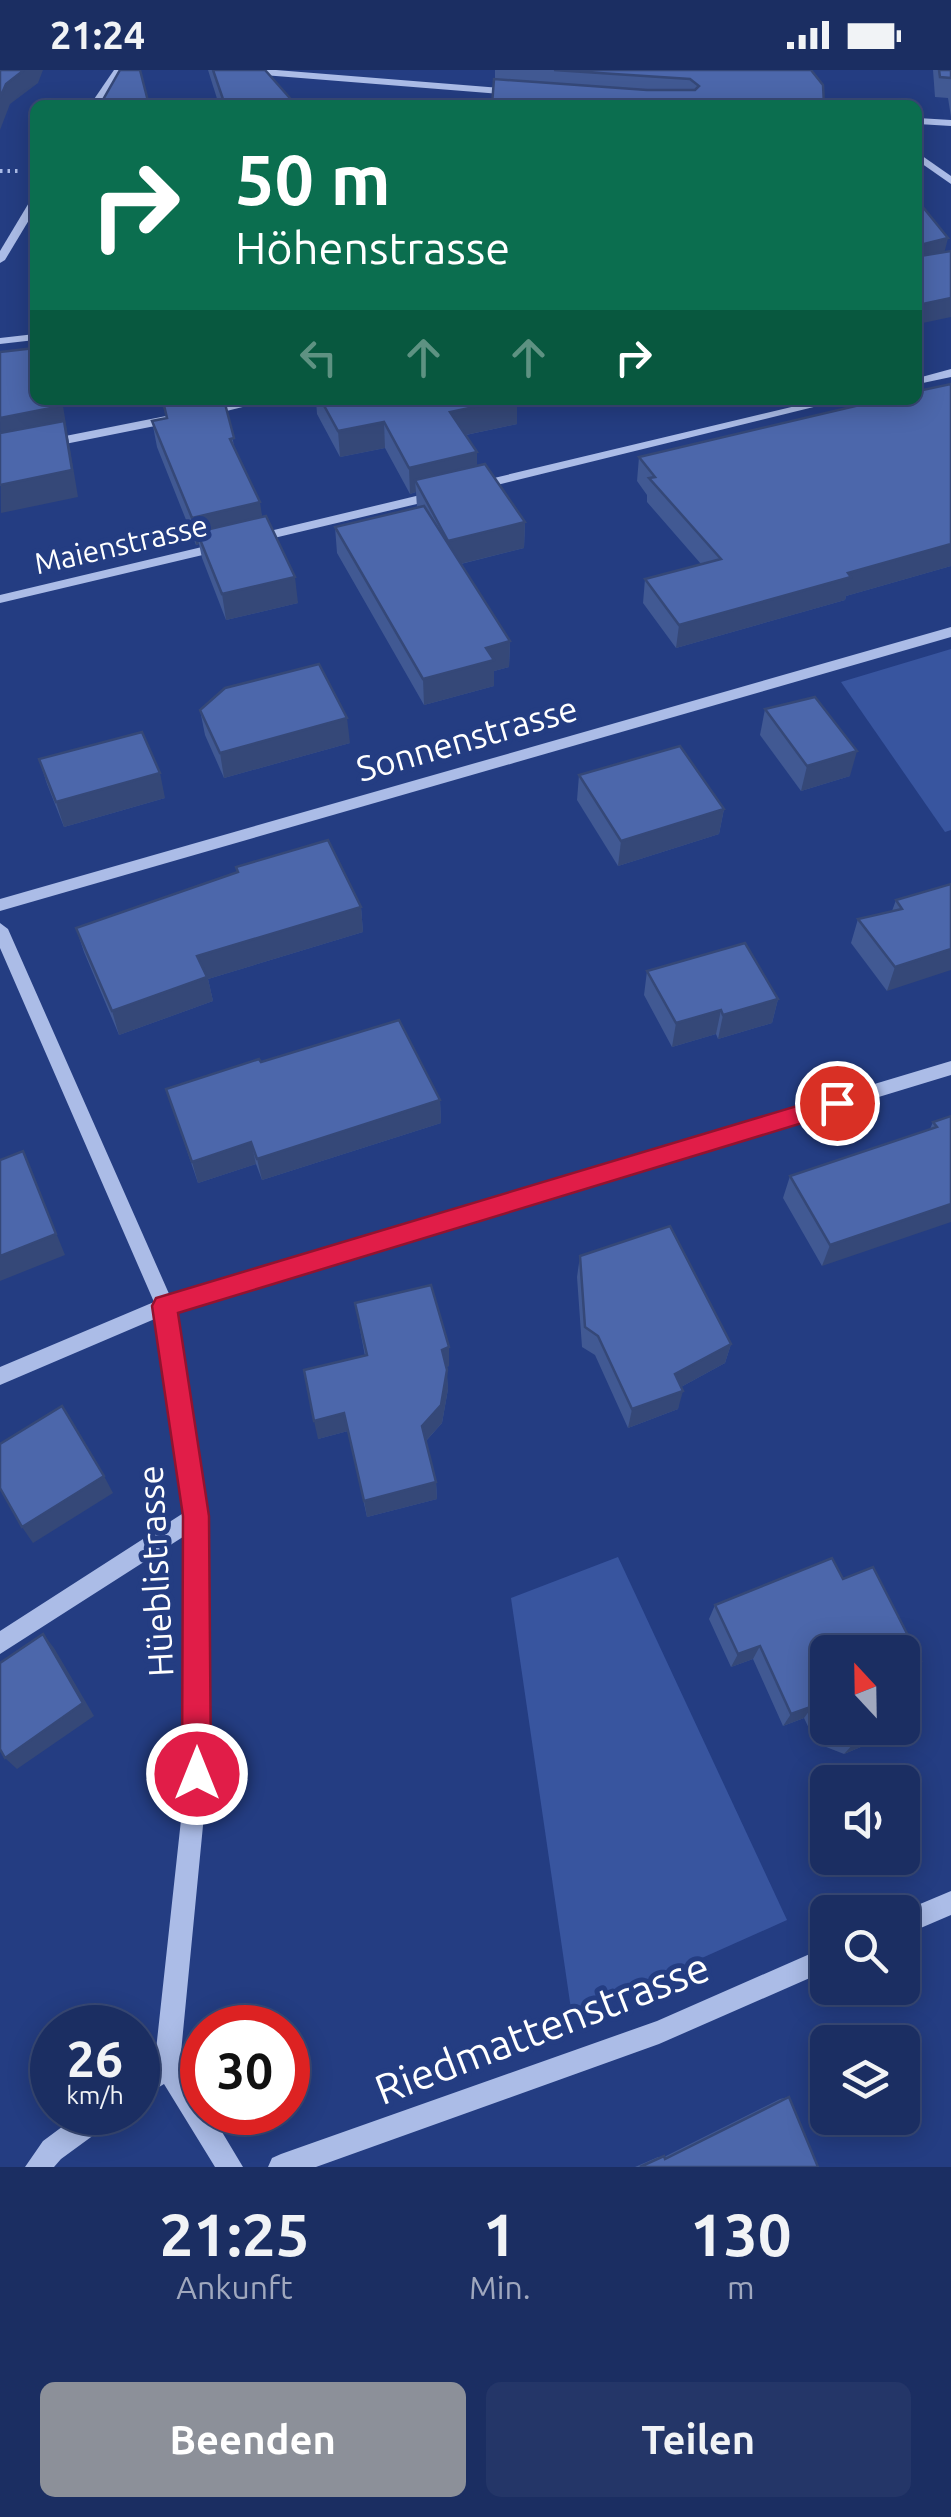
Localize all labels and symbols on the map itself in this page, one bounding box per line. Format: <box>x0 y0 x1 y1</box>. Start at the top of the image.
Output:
street label: Maienstrasse <box>31 508 211 580</box>
street label: Sonnenstrasse <box>352 687 582 789</box>
pin <box>795 1061 880 1146</box>
street label: Hüeblistrasse <box>129 1464 181 1678</box>
north arrow <box>810 1635 920 1745</box>
position arrow <box>145 1722 249 1826</box>
street label: Riedmattenstrasse <box>368 1942 715 2113</box>
speed limit sign: 30 <box>180 2005 310 2135</box>

